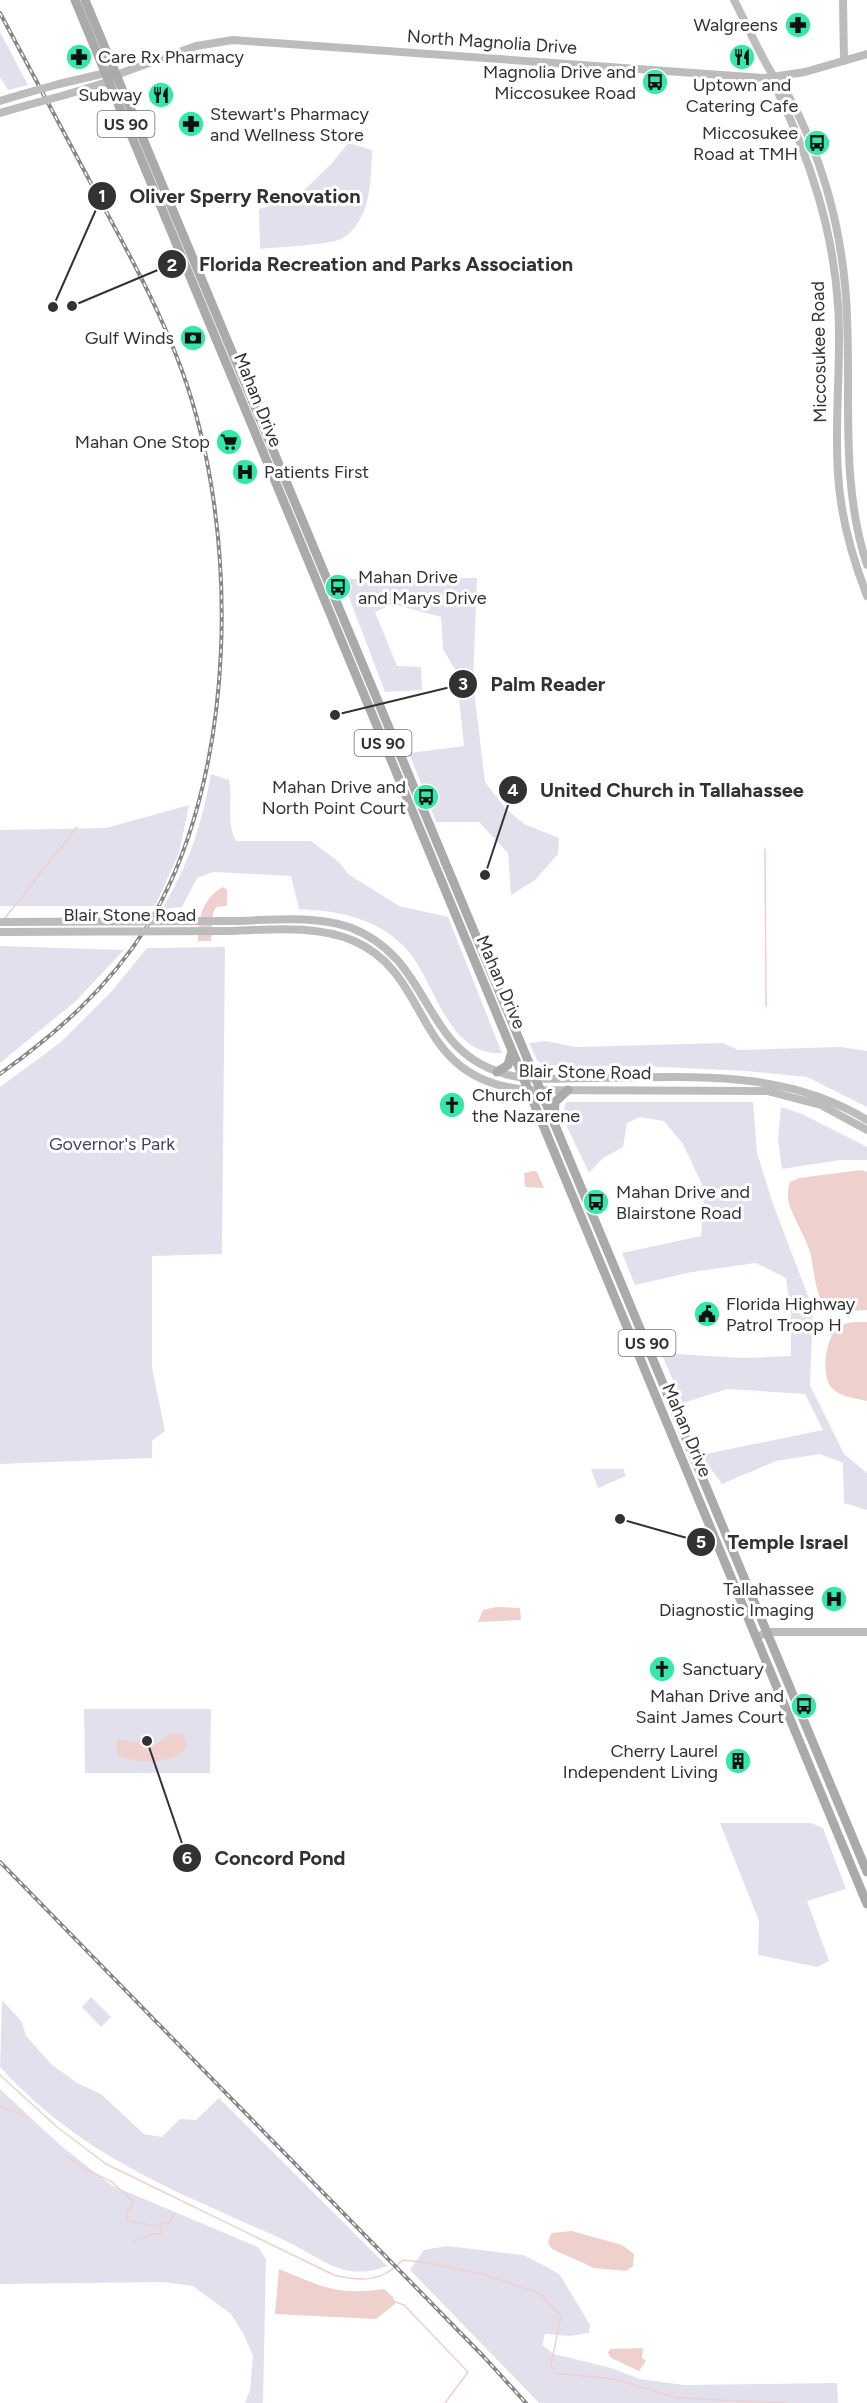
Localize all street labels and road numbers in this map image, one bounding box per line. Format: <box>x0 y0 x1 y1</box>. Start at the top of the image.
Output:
street label: North Magnolia Drive <box>406 25 578 59</box>
road number: US 90 <box>98 111 154 137</box>
street label: Miccosukee Road <box>807 281 831 423</box>
street label: Mahan Drive <box>229 350 287 451</box>
road number: US 90 <box>354 730 412 756</box>
street label: Blair Stone Road <box>64 904 196 926</box>
street label: Mahan Drive <box>471 932 531 1032</box>
street label: Blair Stone Road <box>518 1060 652 1084</box>
road number: US 90 <box>618 1330 676 1356</box>
street label: Mahan Drive <box>657 1380 717 1480</box>

